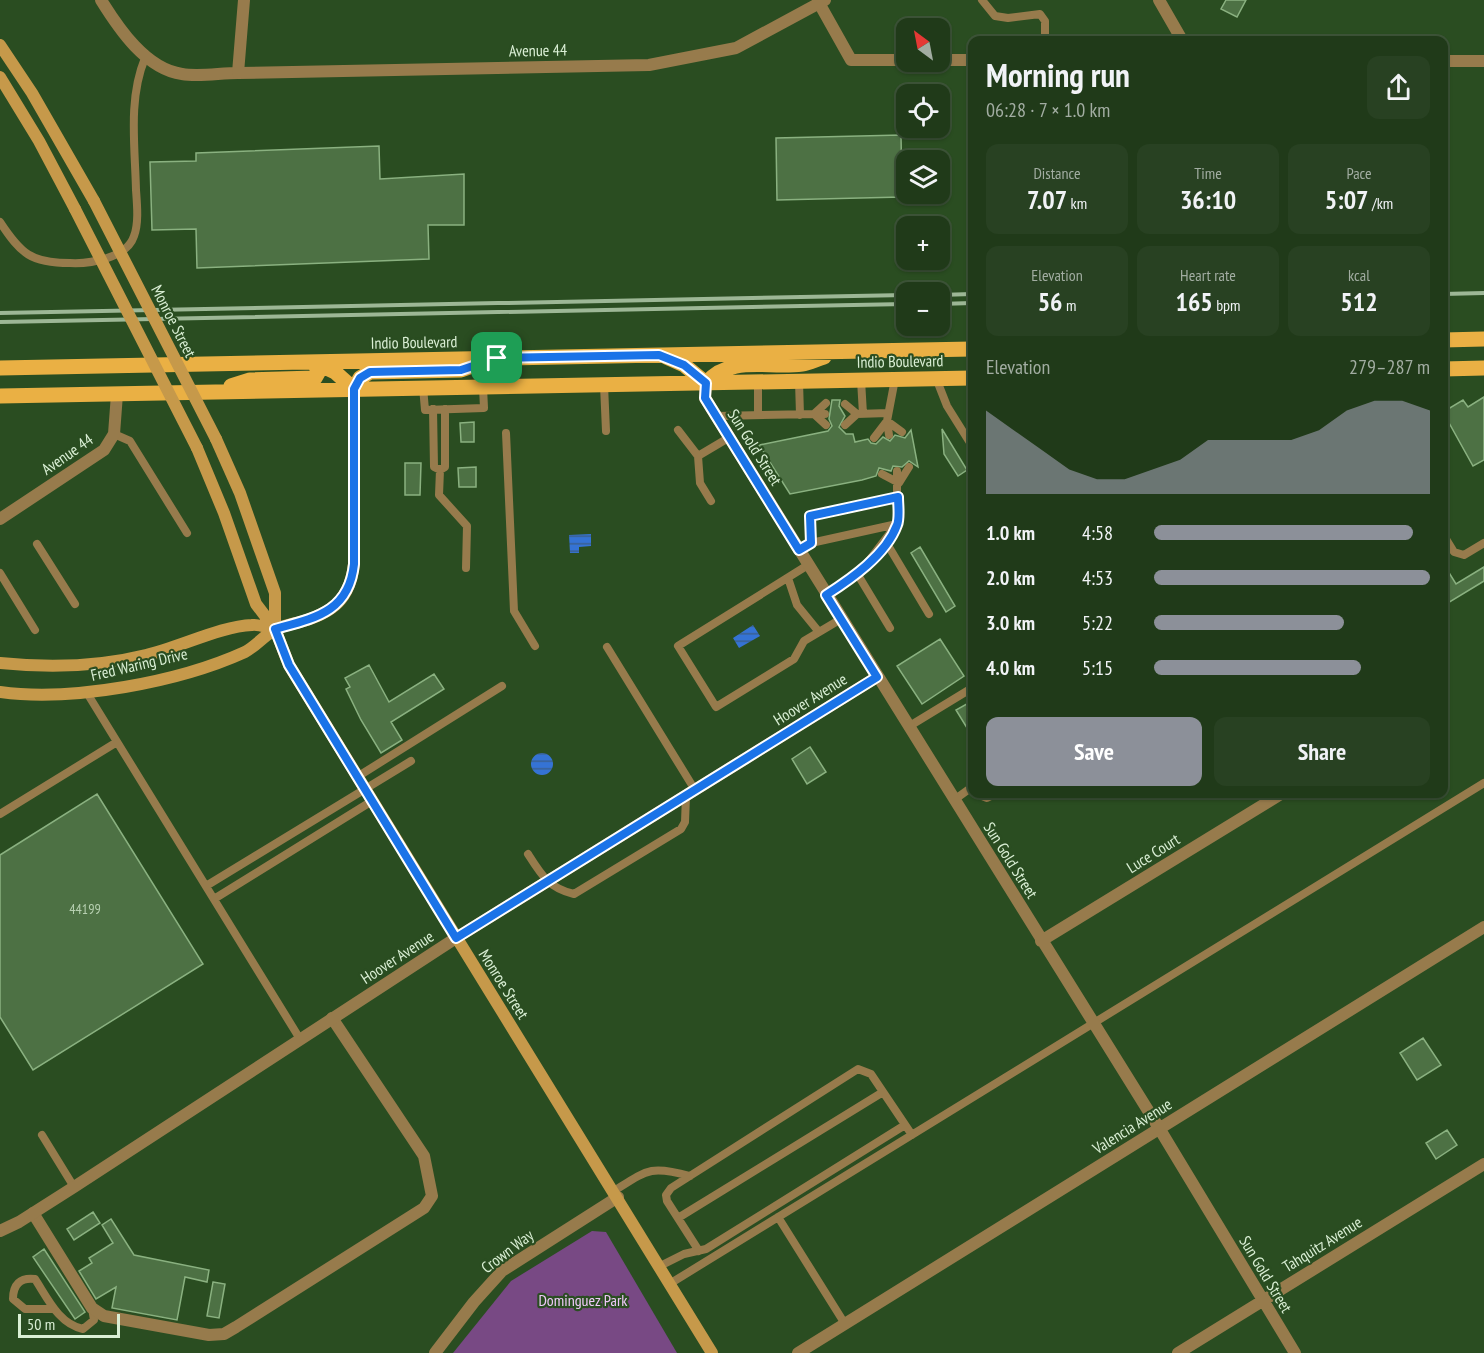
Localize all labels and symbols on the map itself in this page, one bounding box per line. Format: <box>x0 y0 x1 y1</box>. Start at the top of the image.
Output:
north arrow <box>896 18 950 72</box>
street label: Avenue 44 <box>509 39 567 61</box>
street label: Monroe Street <box>147 281 201 361</box>
street label: Indio Boulevard <box>370 331 458 353</box>
pin <box>471 332 522 383</box>
street label: Indio Boulevard <box>856 350 944 372</box>
street label: Sun Gold Street <box>724 405 787 489</box>
street label: Avenue 44 <box>37 429 97 479</box>
street label: Fred Waring Drive <box>89 643 189 685</box>
street label: Hoover Avenue <box>770 669 850 729</box>
street label: Sun Gold Street <box>980 818 1043 902</box>
street label: Luce Court <box>1123 829 1184 877</box>
house number: 44199 <box>69 900 101 918</box>
street label: Hoover Avenue <box>357 926 437 988</box>
street label: Monroe Street <box>475 945 534 1023</box>
street label: Valencia Avenue <box>1088 1094 1175 1159</box>
street label: Tahquitz Avenue <box>1279 1212 1365 1276</box>
street label: Crown Way <box>477 1225 537 1277</box>
street label: Sun Gold Street <box>1235 1232 1297 1317</box>
park label: Dominguez Park <box>538 1290 628 1310</box>
scale bar <box>18 1311 120 1338</box>

